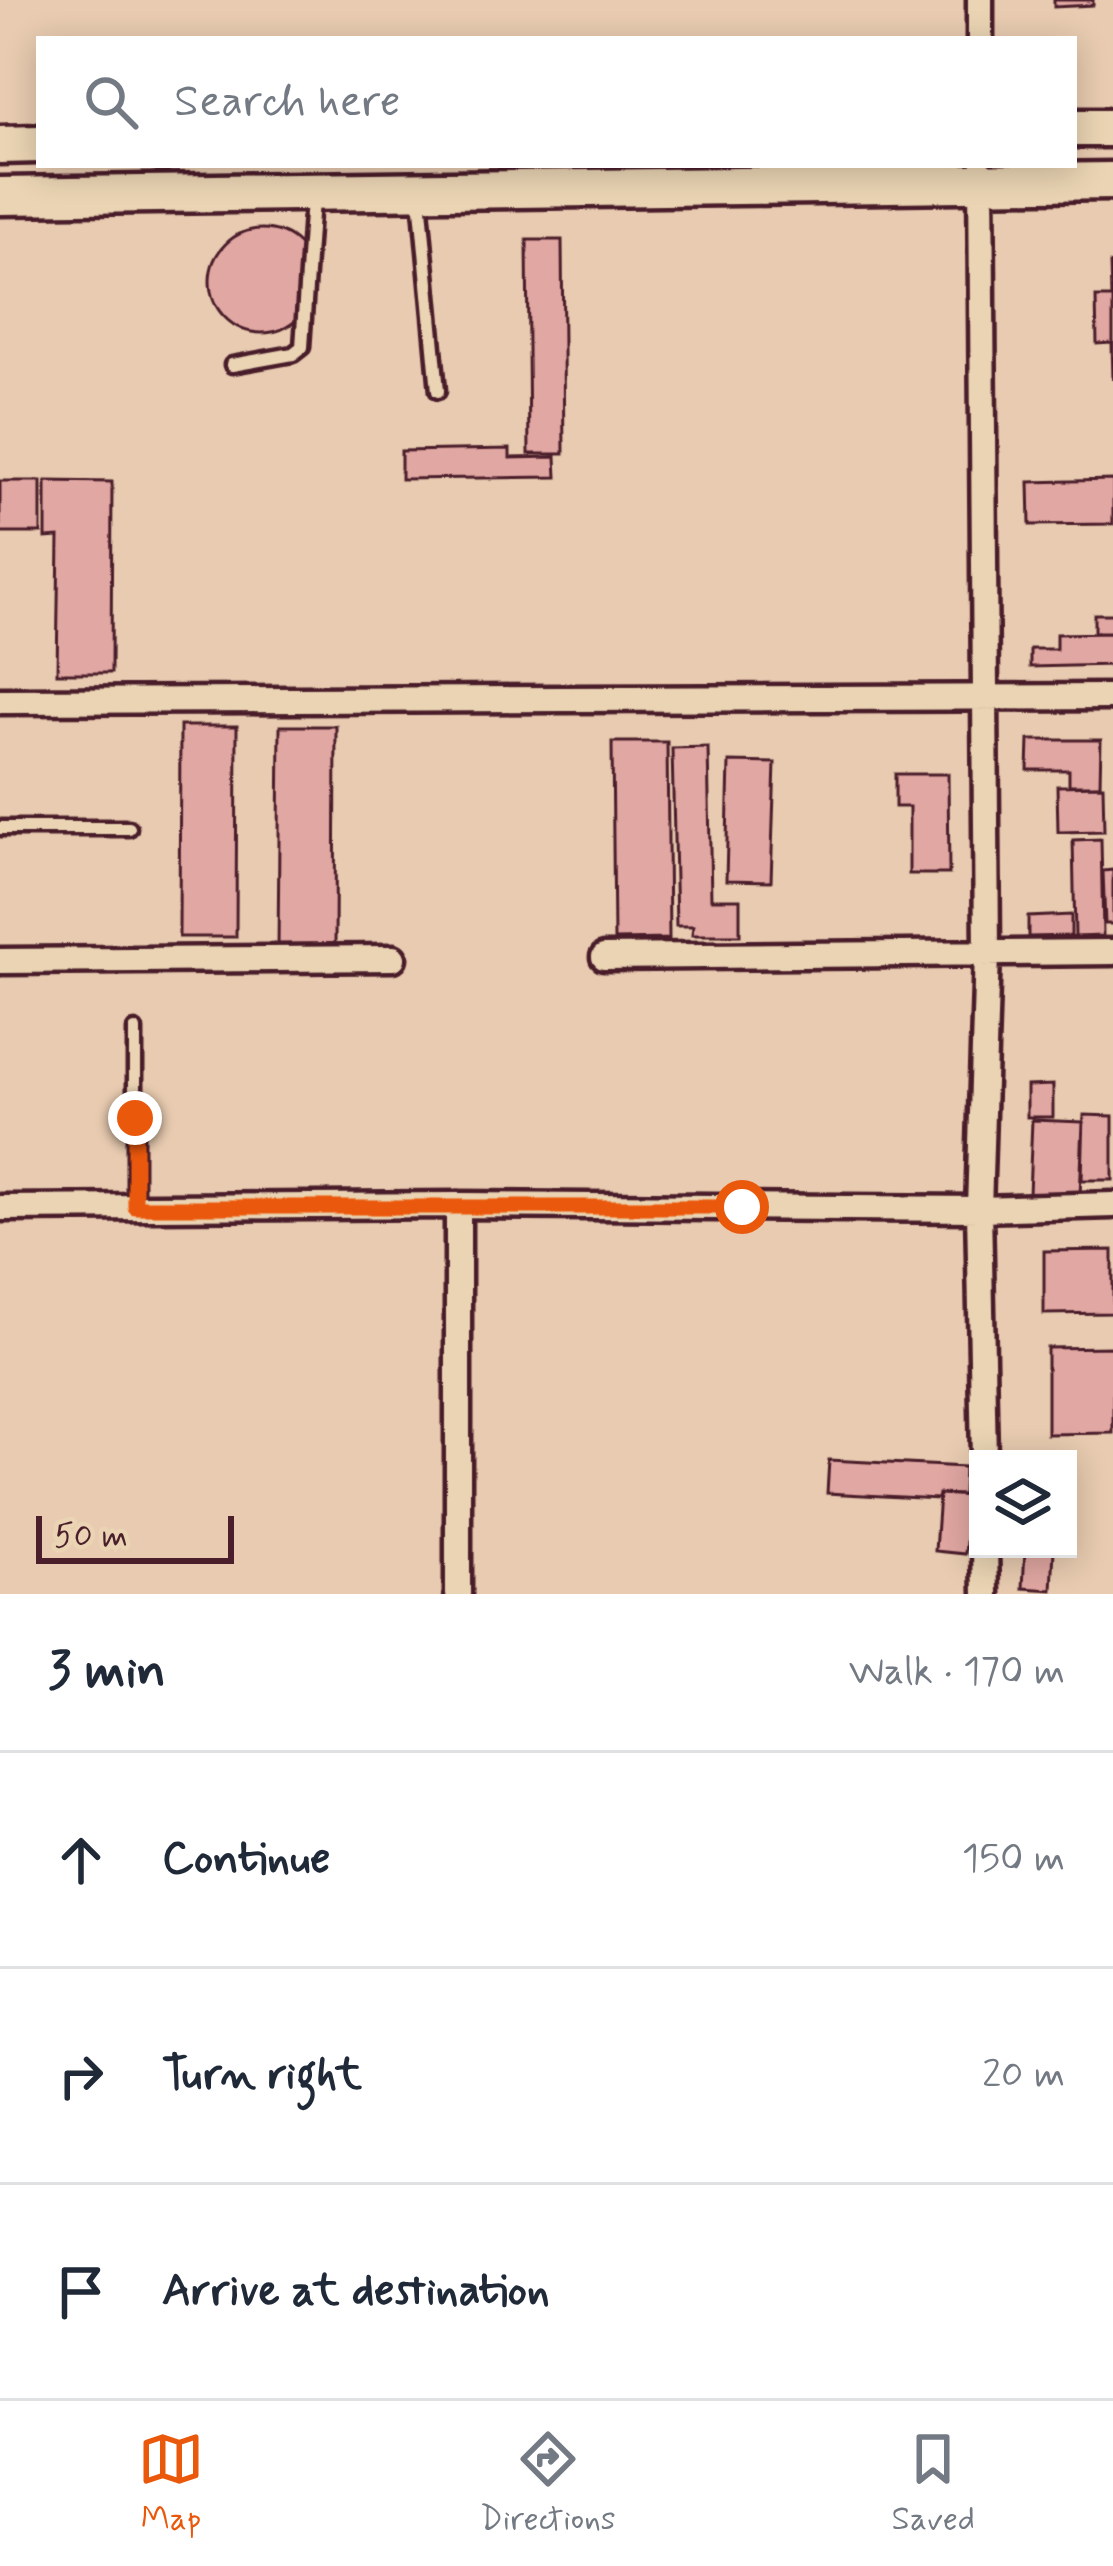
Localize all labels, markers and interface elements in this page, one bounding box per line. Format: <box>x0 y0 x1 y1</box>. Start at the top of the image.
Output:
search box <box>36 36 1077 168</box>
icon: search <box>78 69 144 135</box>
text: Search here <box>174 73 401 132</box>
route end <box>108 1091 162 1145</box>
route start <box>715 1180 769 1234</box>
map controls <box>969 1450 1077 1558</box>
button: layers <box>969 1450 1077 1558</box>
scale bar <box>36 1510 234 1563</box>
text: 50 m <box>54 1515 128 1559</box>
text: 3 min <box>48 1639 166 1705</box>
text: Walk · 170 m <box>849 1647 1065 1698</box>
icon: ahead <box>48 1827 114 1893</box>
text: Continue <box>162 1830 330 1889</box>
text: 150 m <box>962 1834 1065 1885</box>
icon: right <box>48 2043 114 2109</box>
text: Turn right <box>162 2046 362 2105</box>
text: 20 m <box>982 2050 1065 2101</box>
icon: arrive <box>48 2259 114 2325</box>
text: Arrive at destination <box>162 2262 550 2321</box>
tab: Map <box>138 2426 204 2542</box>
tab: Directions <box>480 2426 616 2542</box>
tab: Saved <box>892 2426 975 2542</box>

